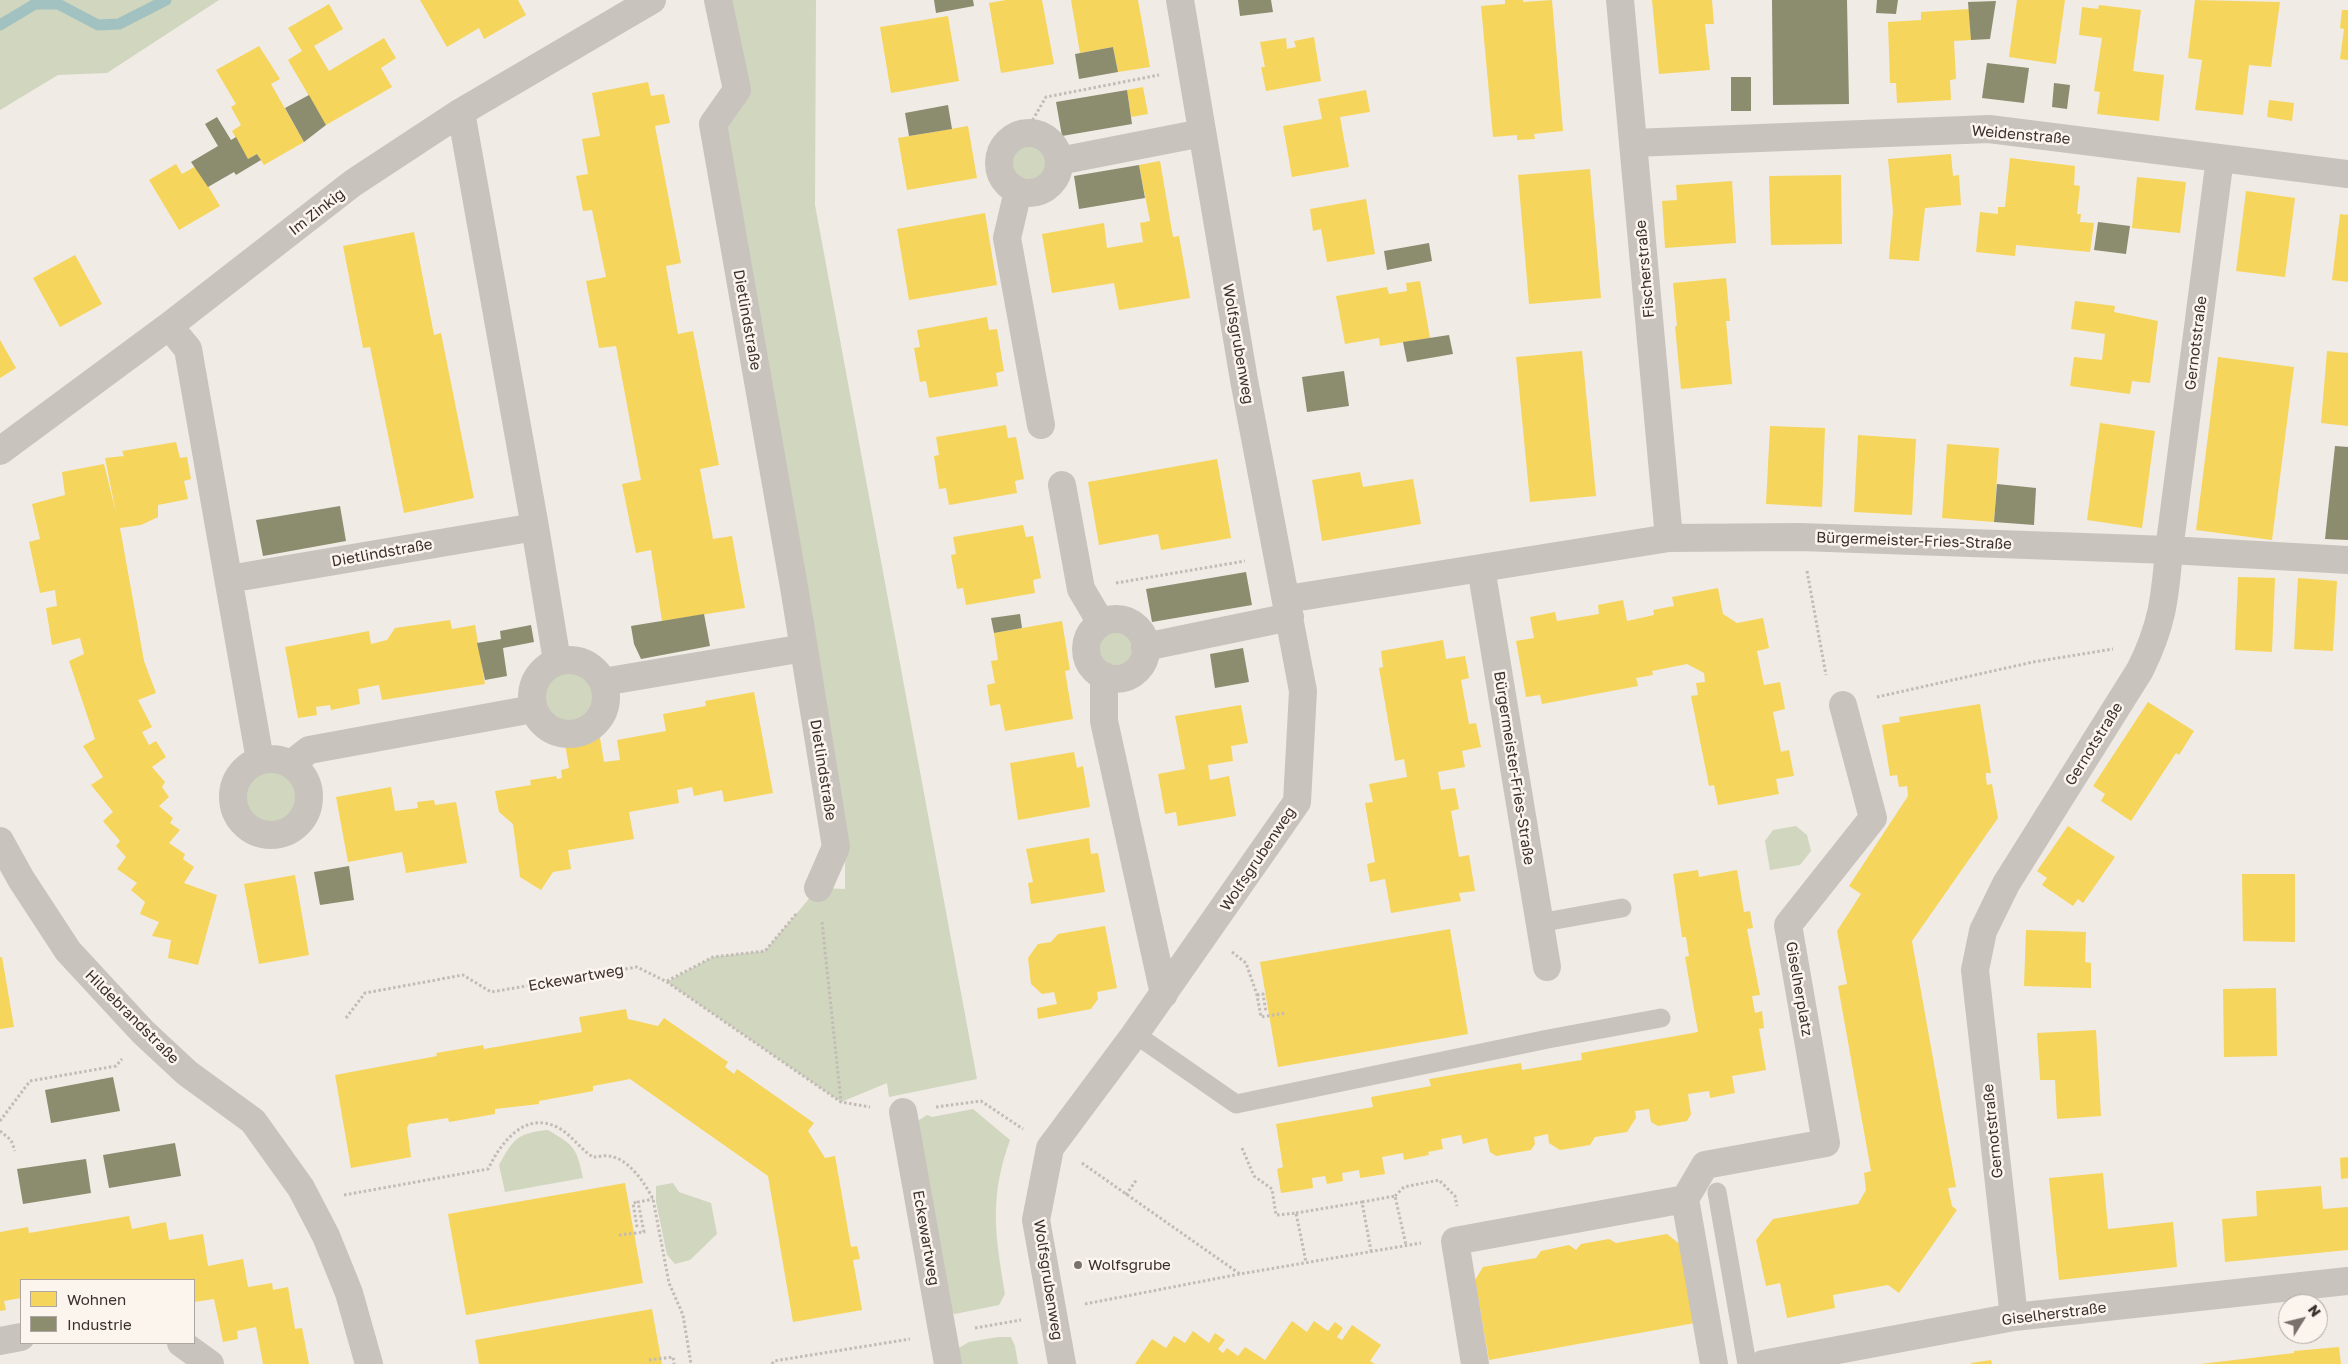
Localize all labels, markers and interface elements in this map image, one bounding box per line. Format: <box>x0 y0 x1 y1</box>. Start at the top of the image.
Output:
street label: Weidenstraße <box>1971 122 2071 148</box>
street label: Im Zinkig <box>286 185 348 239</box>
street label: Fischerstraße <box>1632 219 1658 319</box>
street label: Dietlindstraße <box>729 268 765 372</box>
street label: Wolfsgrubenweg <box>1219 282 1257 406</box>
street label: Gernotstraße <box>2181 295 2211 391</box>
street label: Bürgermeister-Fries-Straße <box>1816 529 2012 553</box>
street label: Dietlindstraße <box>330 535 434 571</box>
street label: Bürgermeister-Fries-Straße <box>1490 670 1538 866</box>
street label: Gernotstraße <box>2061 699 2127 789</box>
street label: Dietlindstraße <box>806 718 840 822</box>
street label: Wolfsgrubenweg <box>1216 803 1300 915</box>
street label: Giselherplatz <box>1782 940 1816 1038</box>
street label: Eckewartweg <box>527 961 625 995</box>
street label: Hildebrandstraße <box>81 966 183 1068</box>
street label: Gernotstraße <box>1979 1083 2007 1179</box>
street label: Eckewartweg <box>909 1189 943 1287</box>
street label: Wolfsgrubenweg <box>1030 1218 1066 1342</box>
place label: Wolfsgrube <box>1088 1256 1171 1274</box>
marker: Wolfsgrube <box>1072 1259 1084 1271</box>
legend <box>20 1279 195 1344</box>
text: Wohnen <box>67 1290 126 1308</box>
north arrow <box>2278 1294 2328 1344</box>
street label: Giselherstraße <box>2001 1299 2107 1329</box>
text: N <box>2305 1301 2325 1320</box>
text: Industrie <box>67 1315 132 1333</box>

